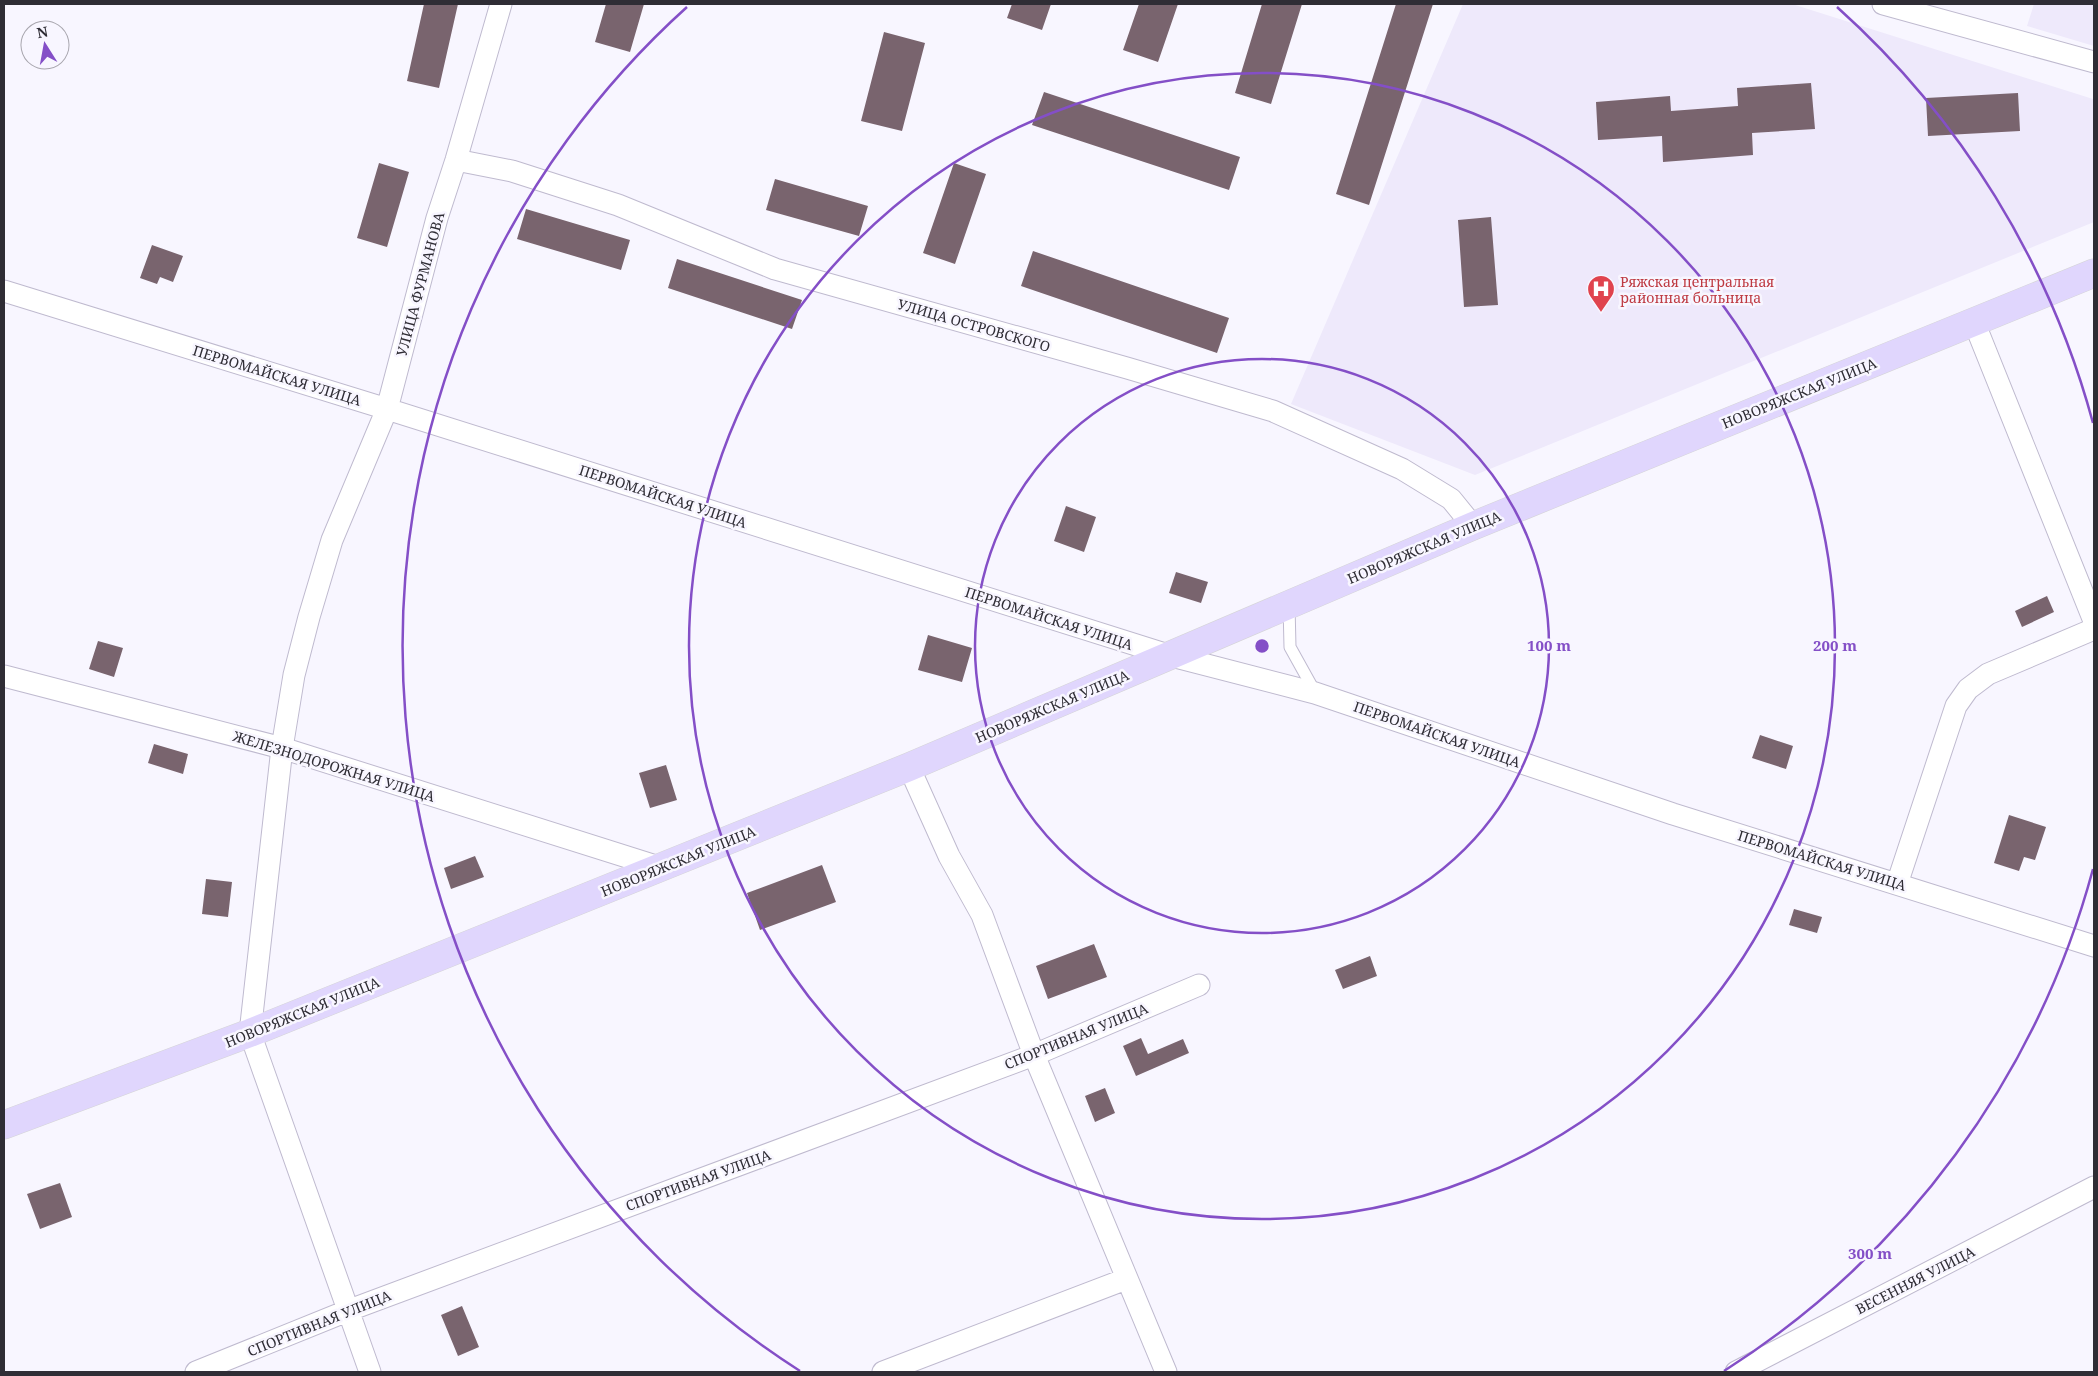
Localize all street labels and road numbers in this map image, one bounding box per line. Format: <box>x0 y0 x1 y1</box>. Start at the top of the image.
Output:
street label: УЛИЦА ФУРМАНОВА <box>392 210 448 358</box>
street label: УЛИЦА ОСТРОВСКОГО <box>895 294 1053 356</box>
street label: ПЕРВОМАЙСКАЯ УЛИЦА <box>190 340 364 410</box>
street label: НОВОРЯЖСКАЯ УЛИЦА <box>1719 353 1879 433</box>
street label: ПЕРВОМАЙСКАЯ УЛИЦА <box>577 460 749 532</box>
street label: НОВОРЯЖСКАЯ УЛИЦА <box>1344 506 1504 588</box>
street label: ПЕРВОМАЙСКАЯ УЛИЦА <box>963 582 1135 654</box>
street label: НОВОРЯЖСКАЯ УЛИЦА <box>972 665 1132 747</box>
street label: ПЕРВОМАЙСКАЯ УЛИЦА <box>1351 697 1523 772</box>
street label: ЖЕЛЕЗНОДОРОЖНАЯ УЛИЦА <box>230 726 437 806</box>
street label: НОВОРЯЖСКАЯ УЛИЦА <box>598 821 758 901</box>
street label: ПЕРВОМАЙСКАЯ УЛИЦА <box>1735 825 1909 895</box>
street label: НОВОРЯЖСКАЯ УЛИЦА <box>222 972 382 1052</box>
street label: СПОРТИВНАЯ УЛИЦА <box>1001 998 1151 1073</box>
street label: СПОРТИВНАЯ УЛИЦА <box>623 1145 773 1215</box>
street label: ВЕСЕННЯЯ УЛИЦА <box>1852 1242 1978 1318</box>
street label: СПОРТИВНАЯ УЛИЦА <box>244 1285 394 1360</box>

